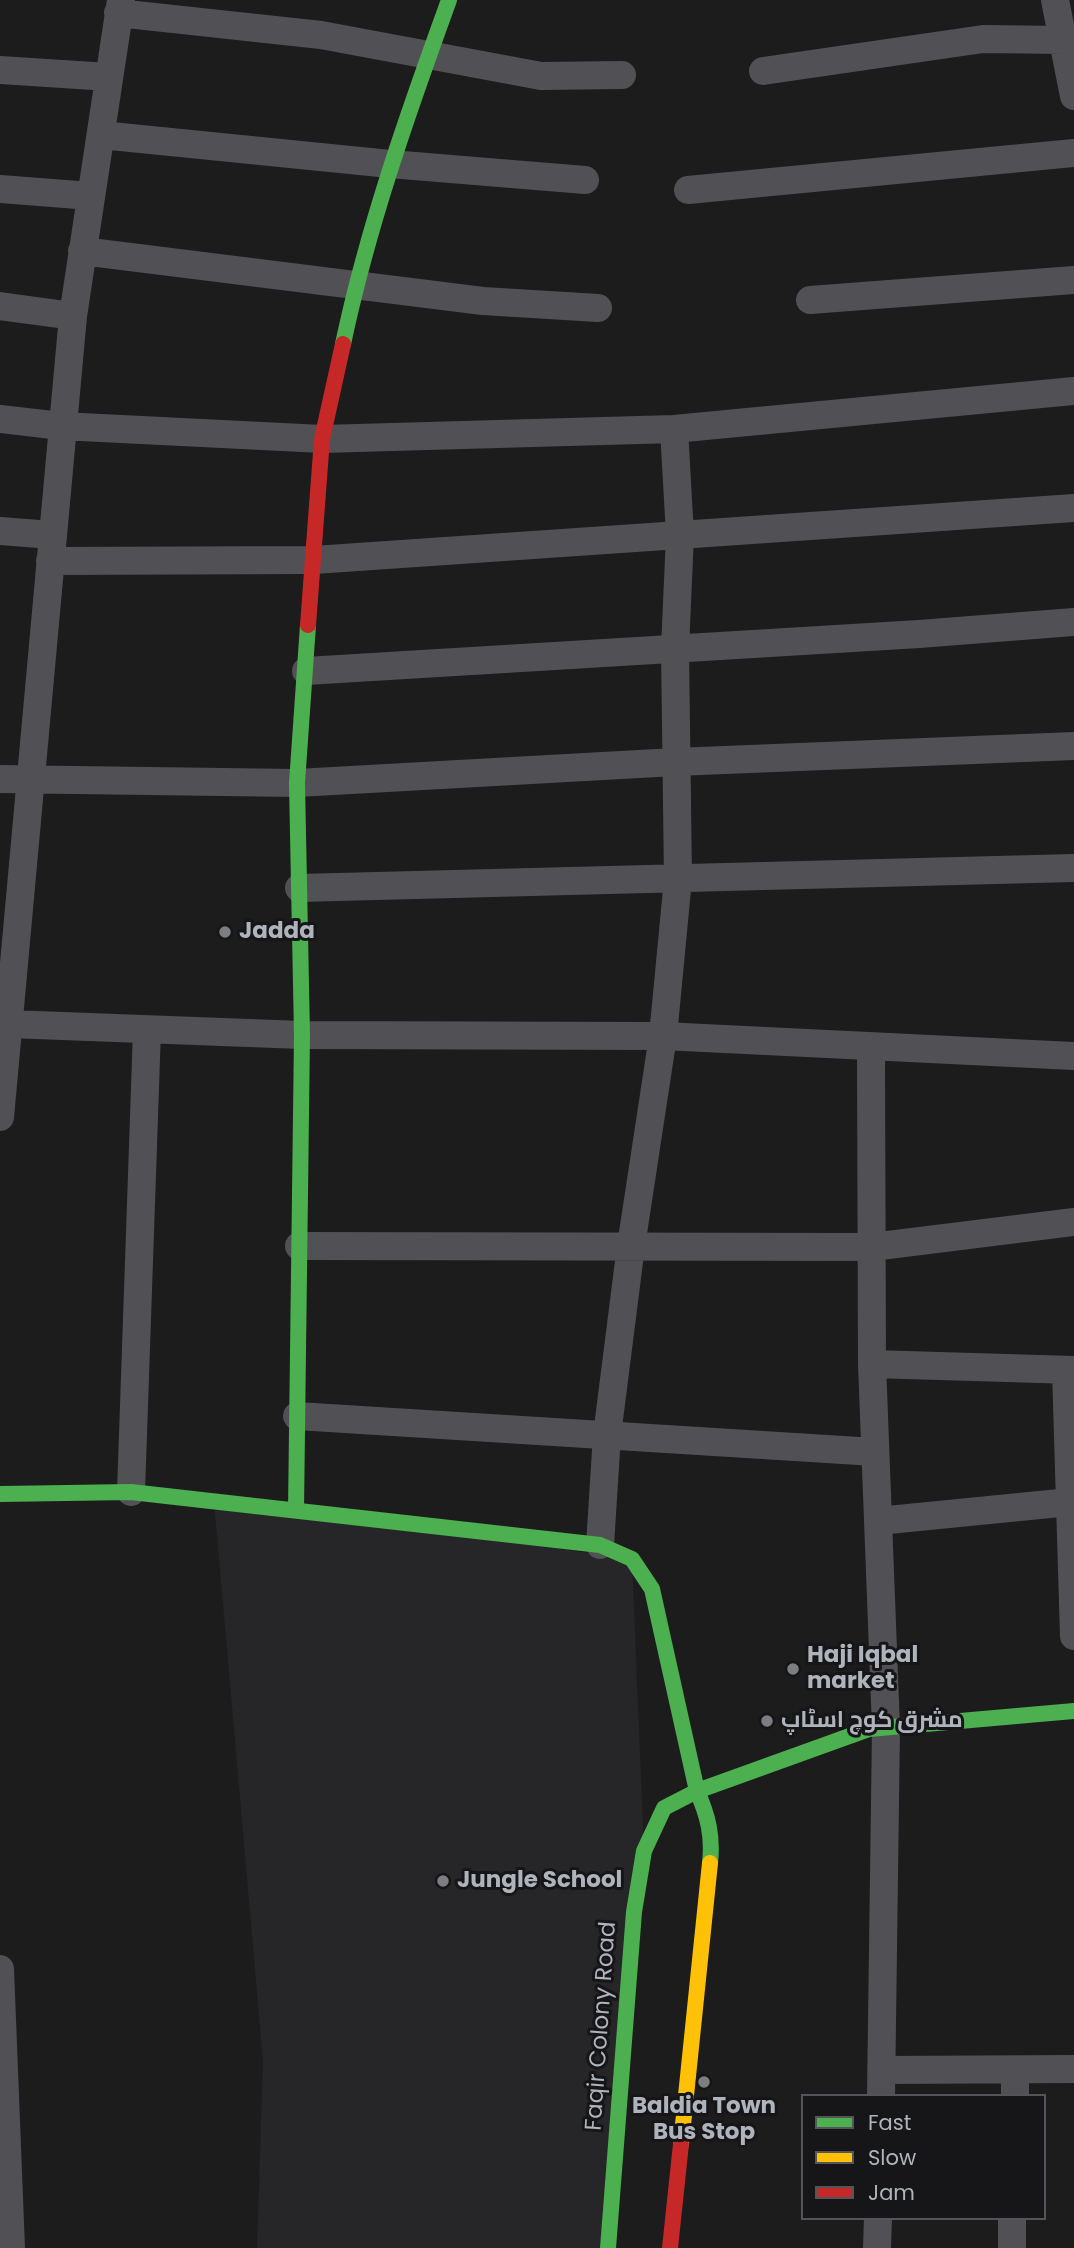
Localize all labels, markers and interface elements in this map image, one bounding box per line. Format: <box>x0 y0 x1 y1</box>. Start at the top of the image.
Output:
place label: Jadda <box>239 918 315 946</box>
marker: Jadda <box>217 924 233 940</box>
place label: Haji Iqbal market <box>807 1642 918 1696</box>
marker: Haji Iqbal market <box>785 1661 801 1677</box>
place label: مشرق کوچ اسٹاپ <box>781 1707 963 1735</box>
marker: مشرق کوچ اسٹاپ <box>759 1713 775 1729</box>
place label: Jungle School <box>457 1867 622 1895</box>
marker: Jungle School <box>435 1873 451 1889</box>
street label: Faqir Colony Road <box>581 1921 623 2131</box>
marker: Baldia Town Bus Stop <box>696 2074 712 2090</box>
place label: Baldia Town Bus Stop <box>632 2093 776 2147</box>
legend <box>801 2094 1046 2220</box>
text: Fast <box>868 2108 911 2137</box>
text: Slow <box>868 2143 916 2172</box>
text: Jam <box>868 2178 915 2207</box>

